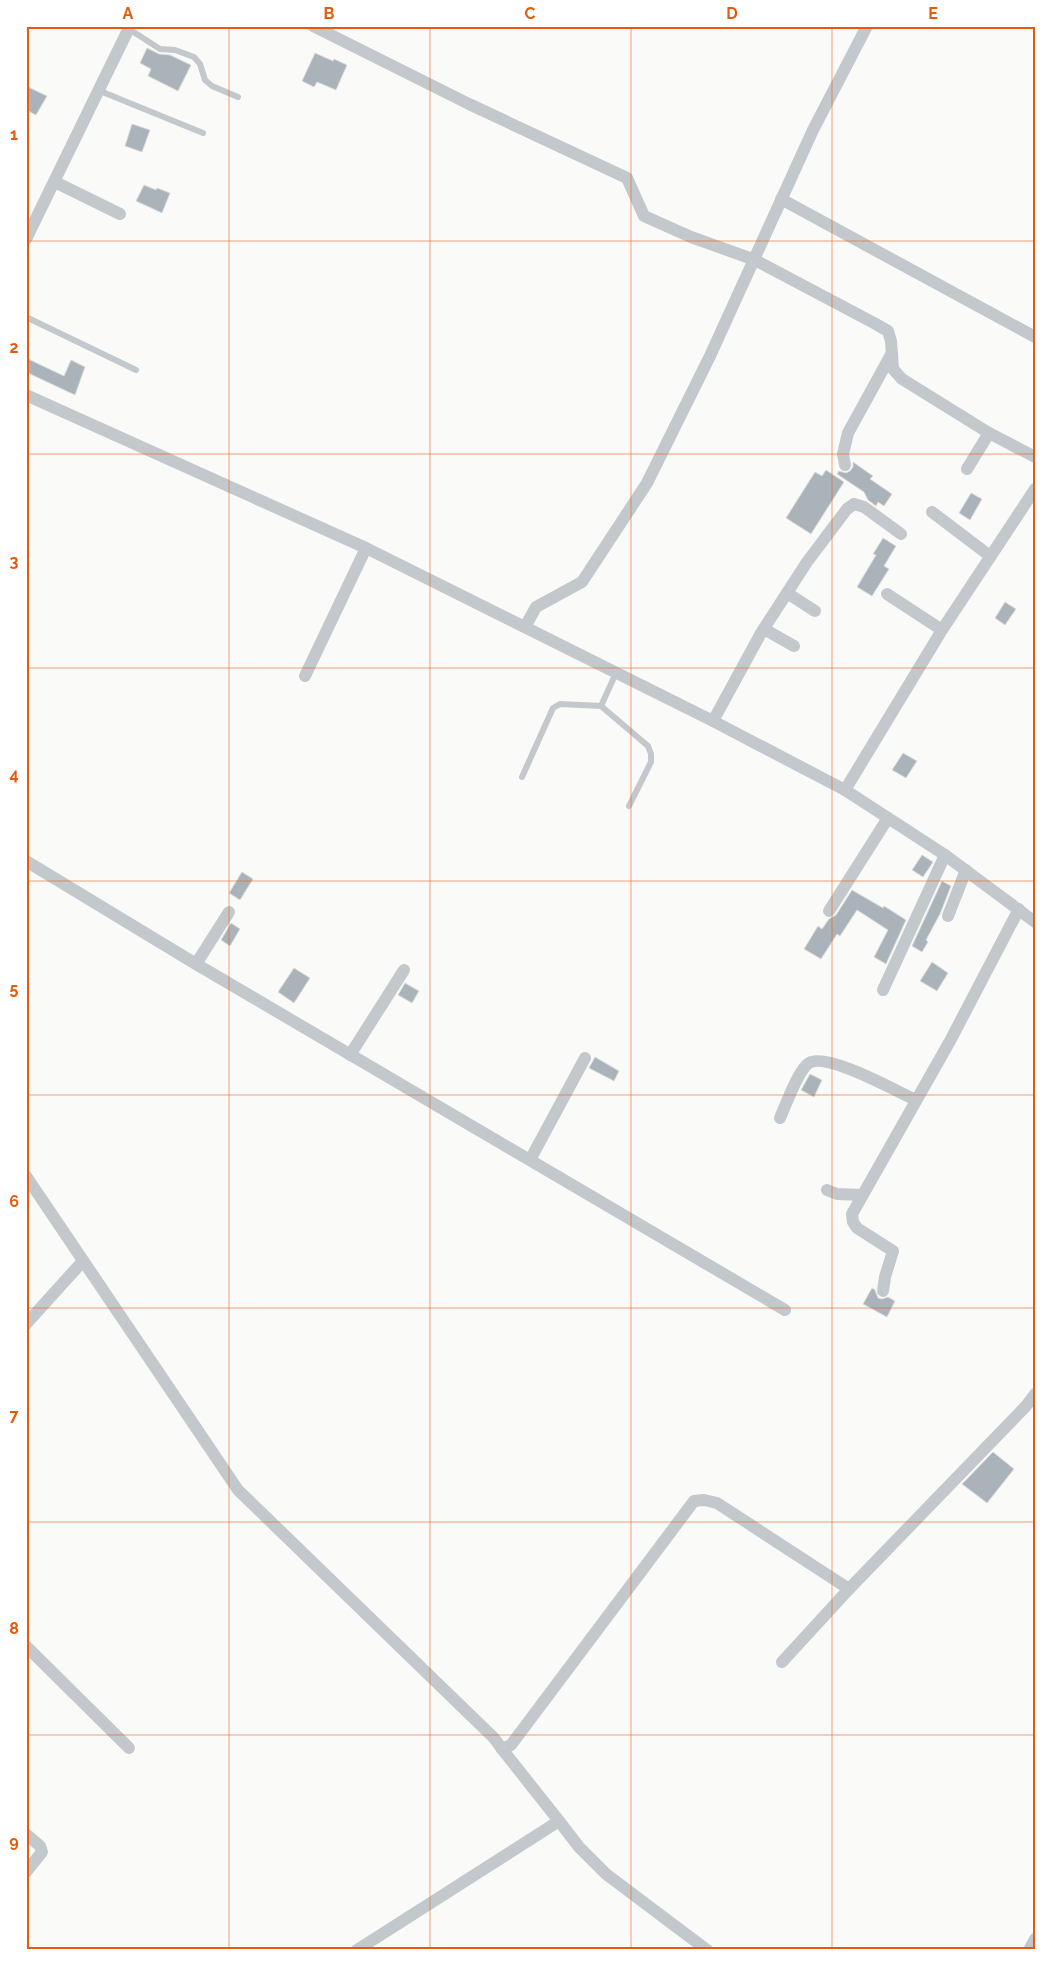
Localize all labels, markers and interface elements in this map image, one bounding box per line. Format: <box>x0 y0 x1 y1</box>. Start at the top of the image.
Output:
text: A <box>123 4 134 23</box>
text: B <box>324 4 335 23</box>
text: C <box>525 4 536 23</box>
text: D <box>726 4 738 23</box>
text: E <box>928 4 938 23</box>
text: 1 <box>10 125 18 144</box>
text: 2 <box>9 338 19 357</box>
text: 3 <box>10 552 19 571</box>
text: 4 <box>9 765 19 784</box>
text: 5 <box>10 979 19 998</box>
text: 6 <box>9 1192 19 1211</box>
text: 7 <box>10 1406 19 1425</box>
text: 8 <box>9 1619 19 1638</box>
text: 9 <box>9 1832 19 1851</box>

